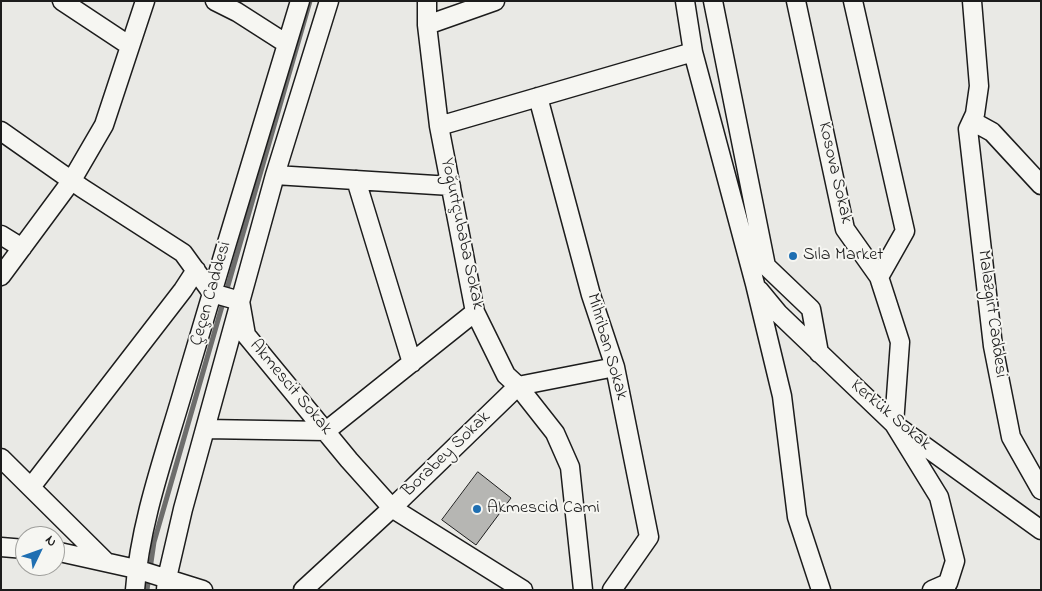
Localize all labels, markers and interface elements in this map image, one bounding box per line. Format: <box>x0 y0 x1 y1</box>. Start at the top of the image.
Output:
street label: Kosova Sokak <box>812 120 856 226</box>
street label: Yoğurtçubaba Sokak <box>434 156 488 312</box>
street label: Çeçen Caddesi <box>187 239 237 349</box>
place label: Sıla Market <box>803 245 883 267</box>
street label: Malazgirt Caddesi <box>971 249 1011 379</box>
marker: Sıla Market <box>787 250 799 262</box>
street label: Mihriban Sokak <box>580 291 632 403</box>
street label: Akmescit Sokak <box>244 336 336 440</box>
street label: Kerkük Sokak <box>845 376 935 456</box>
street label: Borabey Sokak <box>398 407 496 503</box>
place label: Akmescid Cami <box>487 498 600 520</box>
marker: Akmescid Cami <box>471 503 483 515</box>
north arrow <box>15 526 65 576</box>
text: N <box>40 531 62 552</box>

